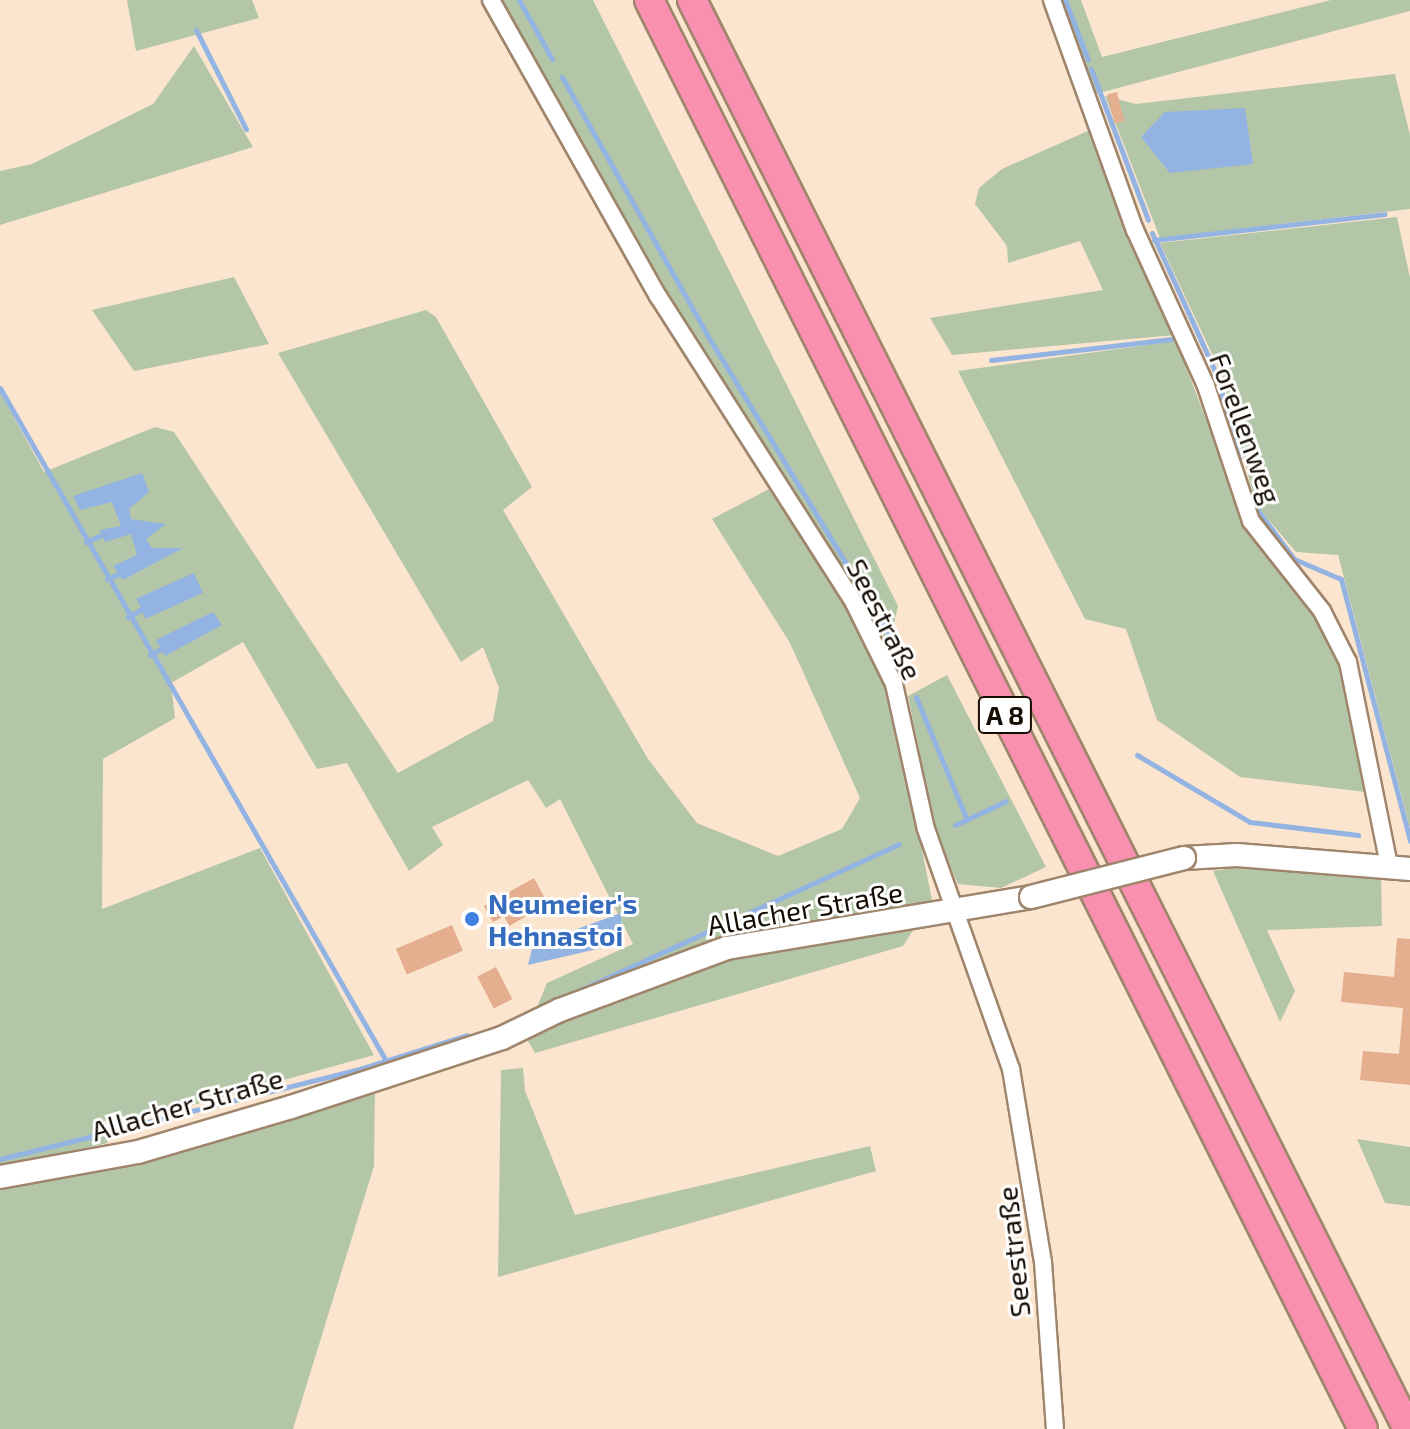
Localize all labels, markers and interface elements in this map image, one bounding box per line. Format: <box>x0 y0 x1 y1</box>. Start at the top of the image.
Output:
street label: Forellenweg <box>1203 348 1289 508</box>
street label: Seestraße <box>840 553 930 685</box>
road number: A 8 <box>977 693 1033 737</box>
street label: Allacher Straße <box>704 874 906 942</box>
place label: Neumeier's Hehnastoi <box>488 886 637 952</box>
marker: Neumeier's Hehnastoi <box>463 910 481 928</box>
street label: Allacher Straße <box>87 1060 287 1148</box>
street label: Seestraße <box>989 1185 1037 1319</box>

